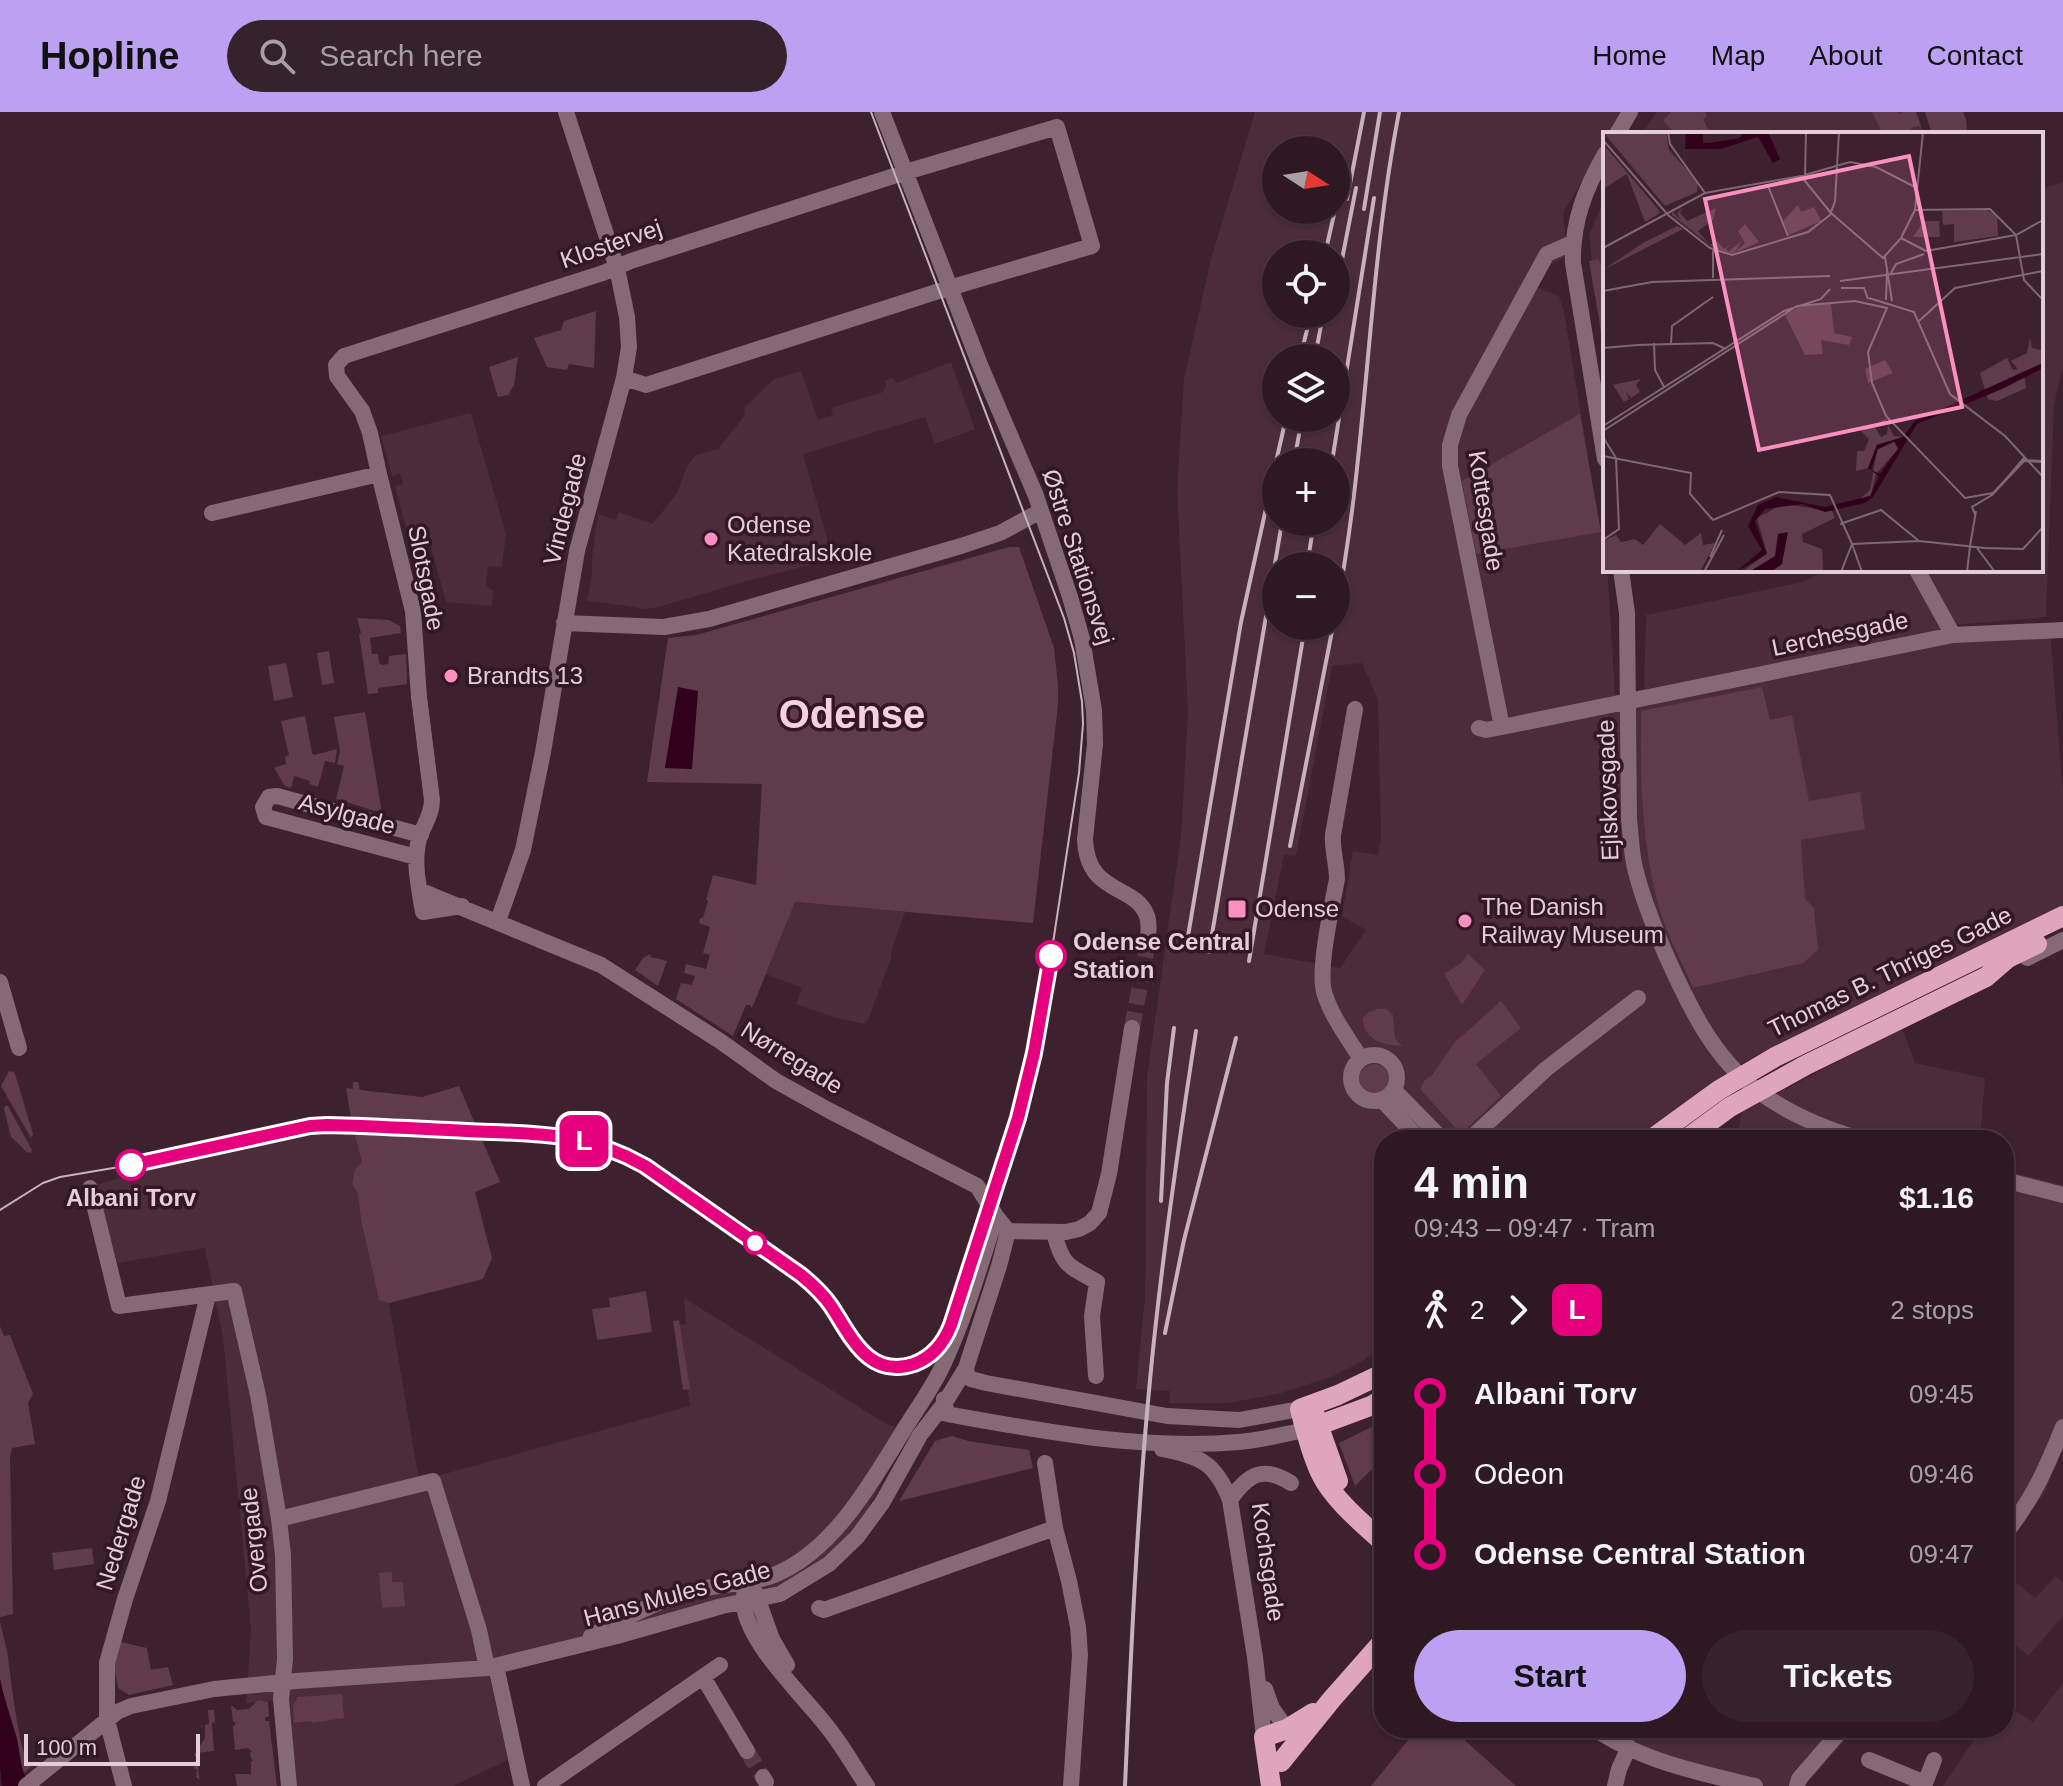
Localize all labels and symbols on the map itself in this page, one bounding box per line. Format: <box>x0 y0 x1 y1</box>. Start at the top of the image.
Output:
inset map <box>1603 132 2043 572</box>
north arrow <box>1262 136 1350 224</box>
street label: Klostervej <box>557 214 665 273</box>
street label: Kottesgade <box>1464 449 1509 573</box>
street label: Vindegade <box>538 450 591 568</box>
street label: Østre Stationsvej <box>1037 466 1120 648</box>
place label: Odense Katedralskole <box>727 511 872 566</box>
street label: Slotsgade <box>403 523 450 633</box>
marker: Odense Katedralskole <box>702 530 720 548</box>
street label: Lerchesgade <box>1769 606 1911 661</box>
place label: Brandts 13 <box>467 662 583 689</box>
marker: Brandts 13 <box>442 667 460 685</box>
district label: Odense <box>779 692 925 736</box>
street label: Ejlskovsgade <box>1592 719 1623 861</box>
street label: Asylgade <box>296 788 398 839</box>
place label: The Danish Railway Museum <box>1481 893 1664 948</box>
place label: Odense <box>1255 895 1339 922</box>
marker: Odense <box>1226 898 1248 920</box>
street label: Thomas B. Thriges Gade <box>1764 901 2016 1042</box>
marker: The Danish Railway Museum <box>1456 912 1474 930</box>
place label: Odense Central Station <box>1073 928 1250 983</box>
marker: Odense Central Station <box>1036 941 1066 971</box>
street label: Nørregade <box>736 1016 848 1099</box>
line badge: L <box>558 1115 610 1167</box>
marker: Albani Torv <box>116 1150 146 1180</box>
place label: Albani Torv <box>66 1184 197 1211</box>
unlabelled marker <box>744 1232 766 1254</box>
street label: Nedergade <box>90 1472 151 1594</box>
street label: Overgade <box>235 1486 272 1594</box>
street label: Kochsgade <box>1247 1501 1290 1623</box>
street label: Hans Mules Gade <box>581 1556 773 1631</box>
scale bar <box>24 1730 200 1766</box>

